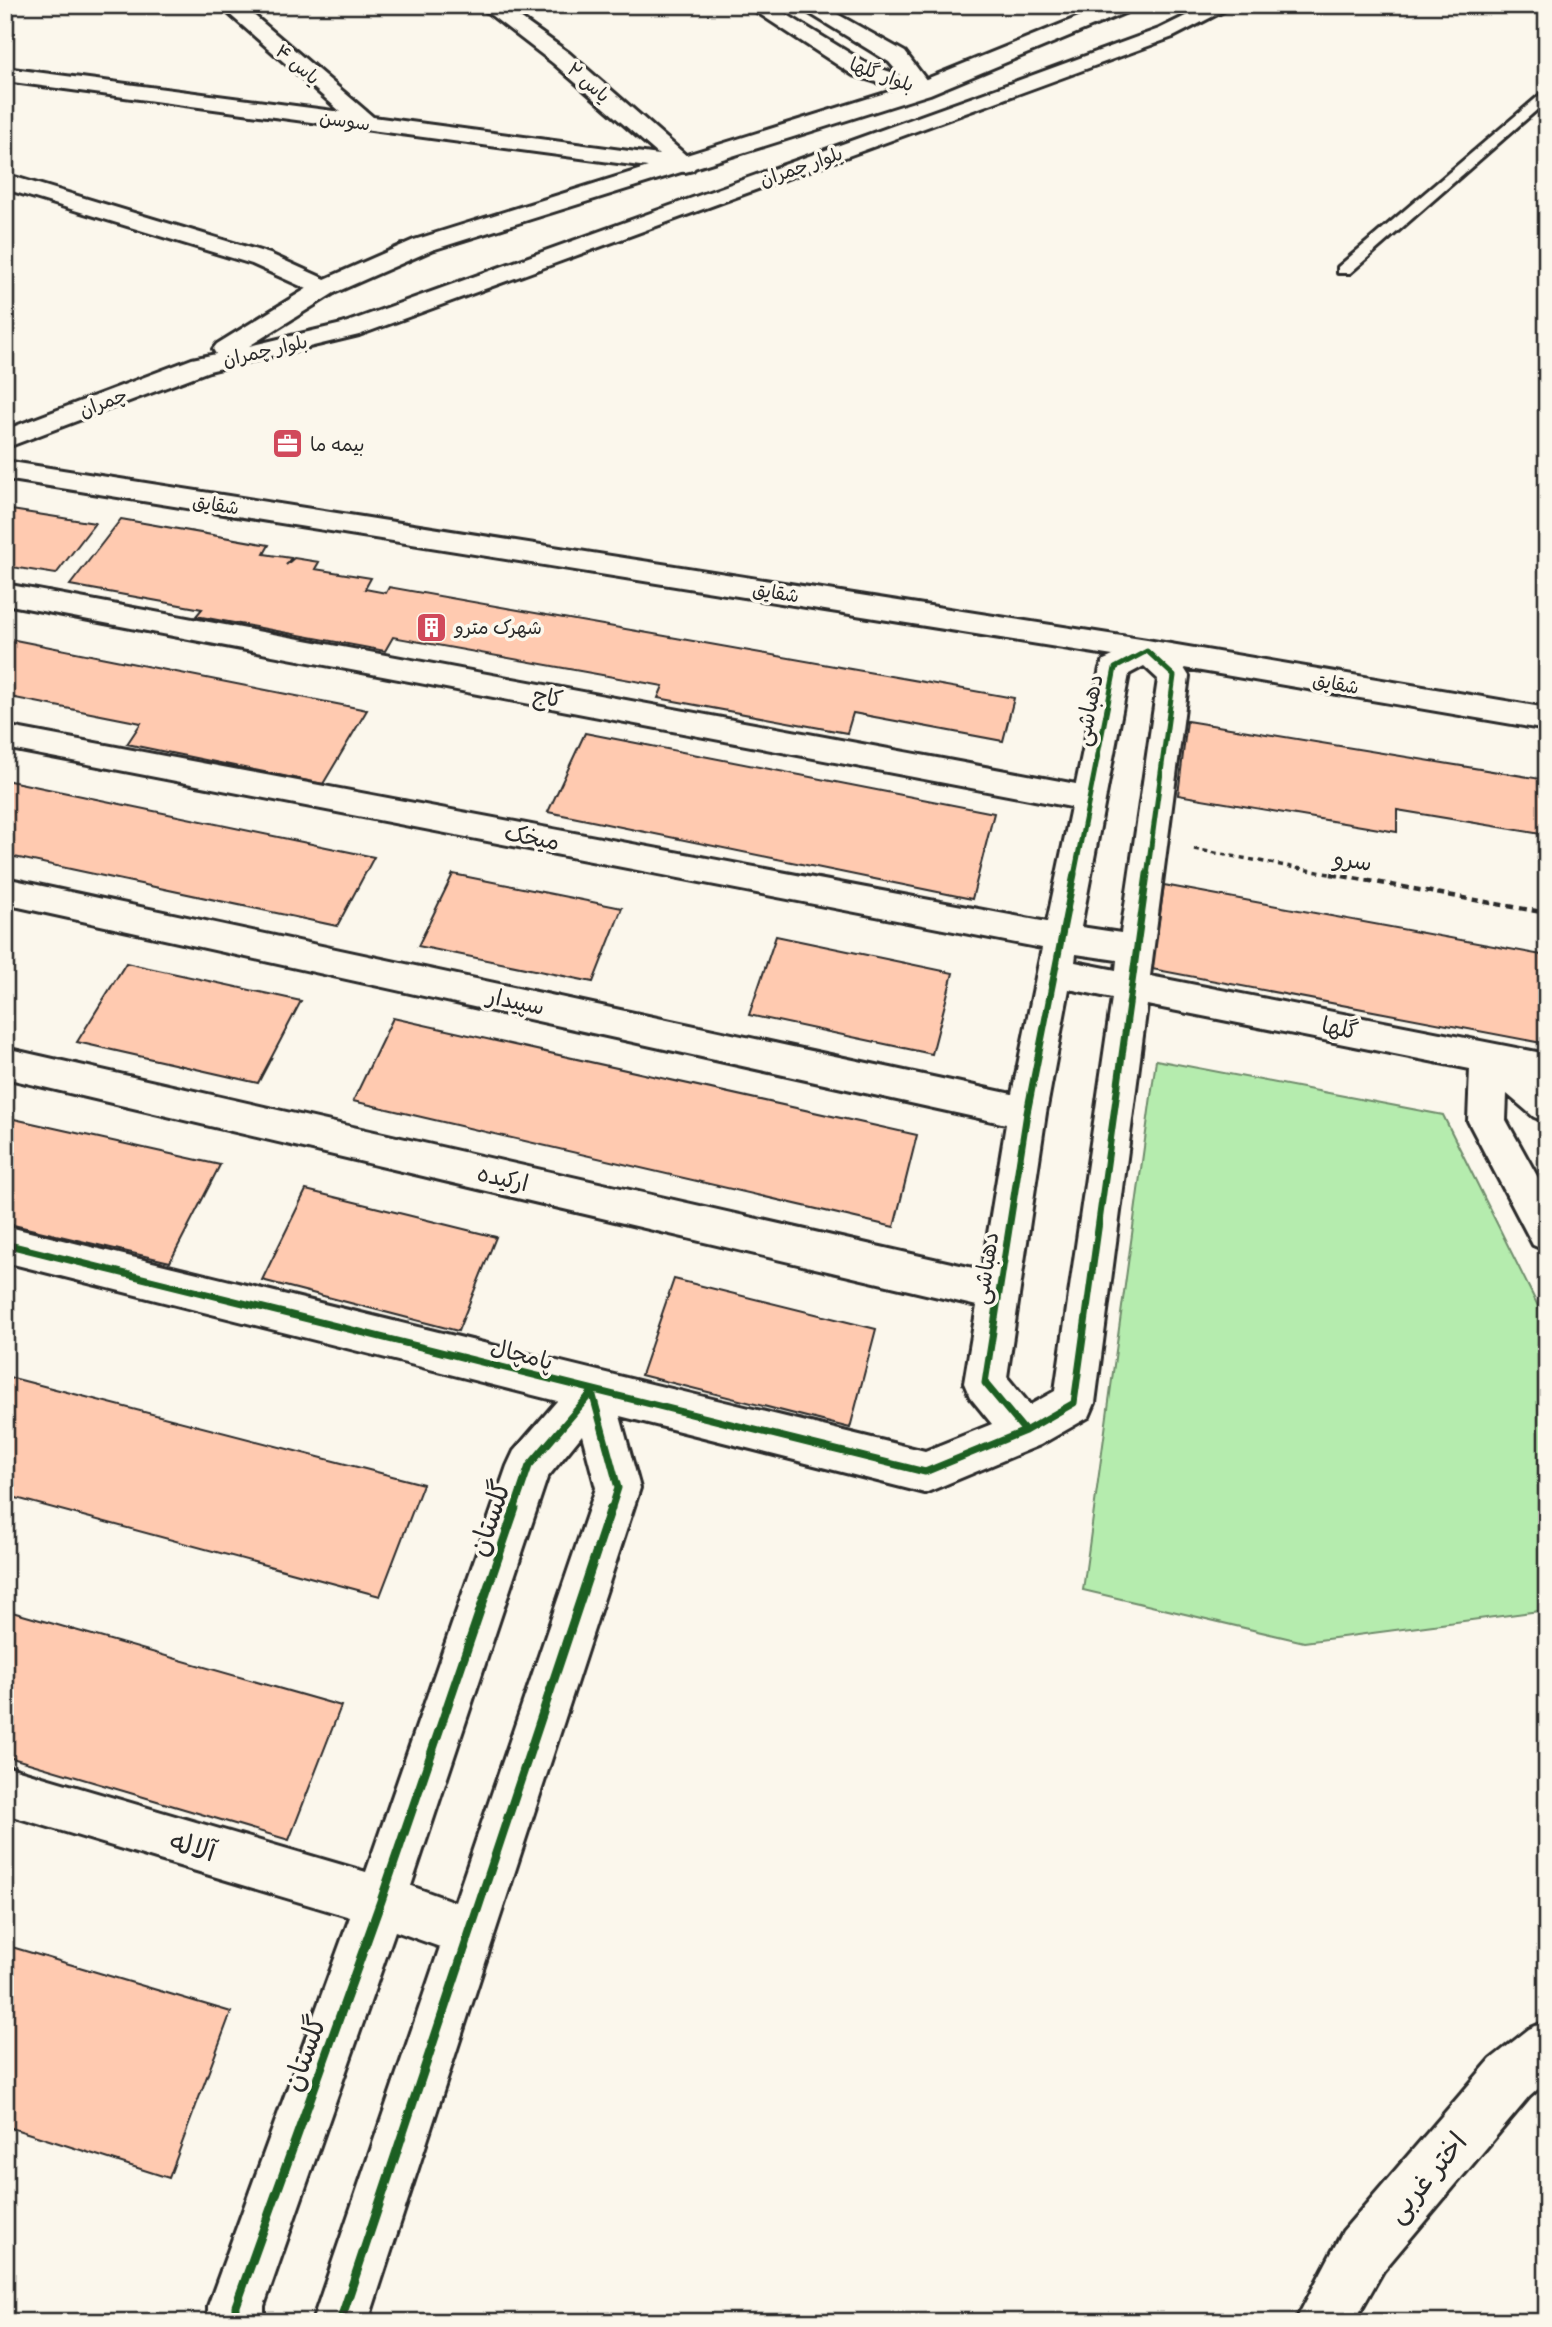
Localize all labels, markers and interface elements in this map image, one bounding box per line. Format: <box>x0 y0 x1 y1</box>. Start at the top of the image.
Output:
street label: یاس ۴ <box>271 38 325 90</box>
street label: بلوار گلها <box>846 51 918 97</box>
street label: یاس ۲ <box>562 57 616 107</box>
street label: سوسن <box>318 105 372 135</box>
street label: بلوار چمران <box>756 141 846 192</box>
street label: بلوار چمران <box>220 329 310 372</box>
street label: چمران <box>76 382 131 423</box>
office icon: بیمه ما <box>270 427 304 461</box>
place label: بیمه ما <box>310 432 365 456</box>
street label: شقایق <box>191 488 241 520</box>
street label: شقایق <box>751 576 801 608</box>
building icon: شهرک مترو <box>415 610 449 644</box>
place label: شهرک مترو <box>453 615 542 639</box>
street label: شقایق <box>1311 667 1361 699</box>
street label: دهباشی <box>1066 671 1110 749</box>
street label: کاج <box>530 679 566 716</box>
street label: میخک <box>502 817 562 856</box>
street label: سرو <box>1331 842 1374 878</box>
street label: سپیدار <box>483 980 547 1022</box>
street label: گلها <box>1319 1010 1361 1045</box>
street label: ارکیده <box>475 1158 532 1197</box>
street label: دهباشی <box>964 1230 1006 1306</box>
street label: پامچال <box>488 1331 556 1377</box>
street label: گلستان <box>459 1475 519 1561</box>
street label: آلاله <box>166 1822 221 1870</box>
street label: گلستان <box>274 2010 334 2096</box>
street label: اختر غربی <box>1378 2124 1474 2230</box>

